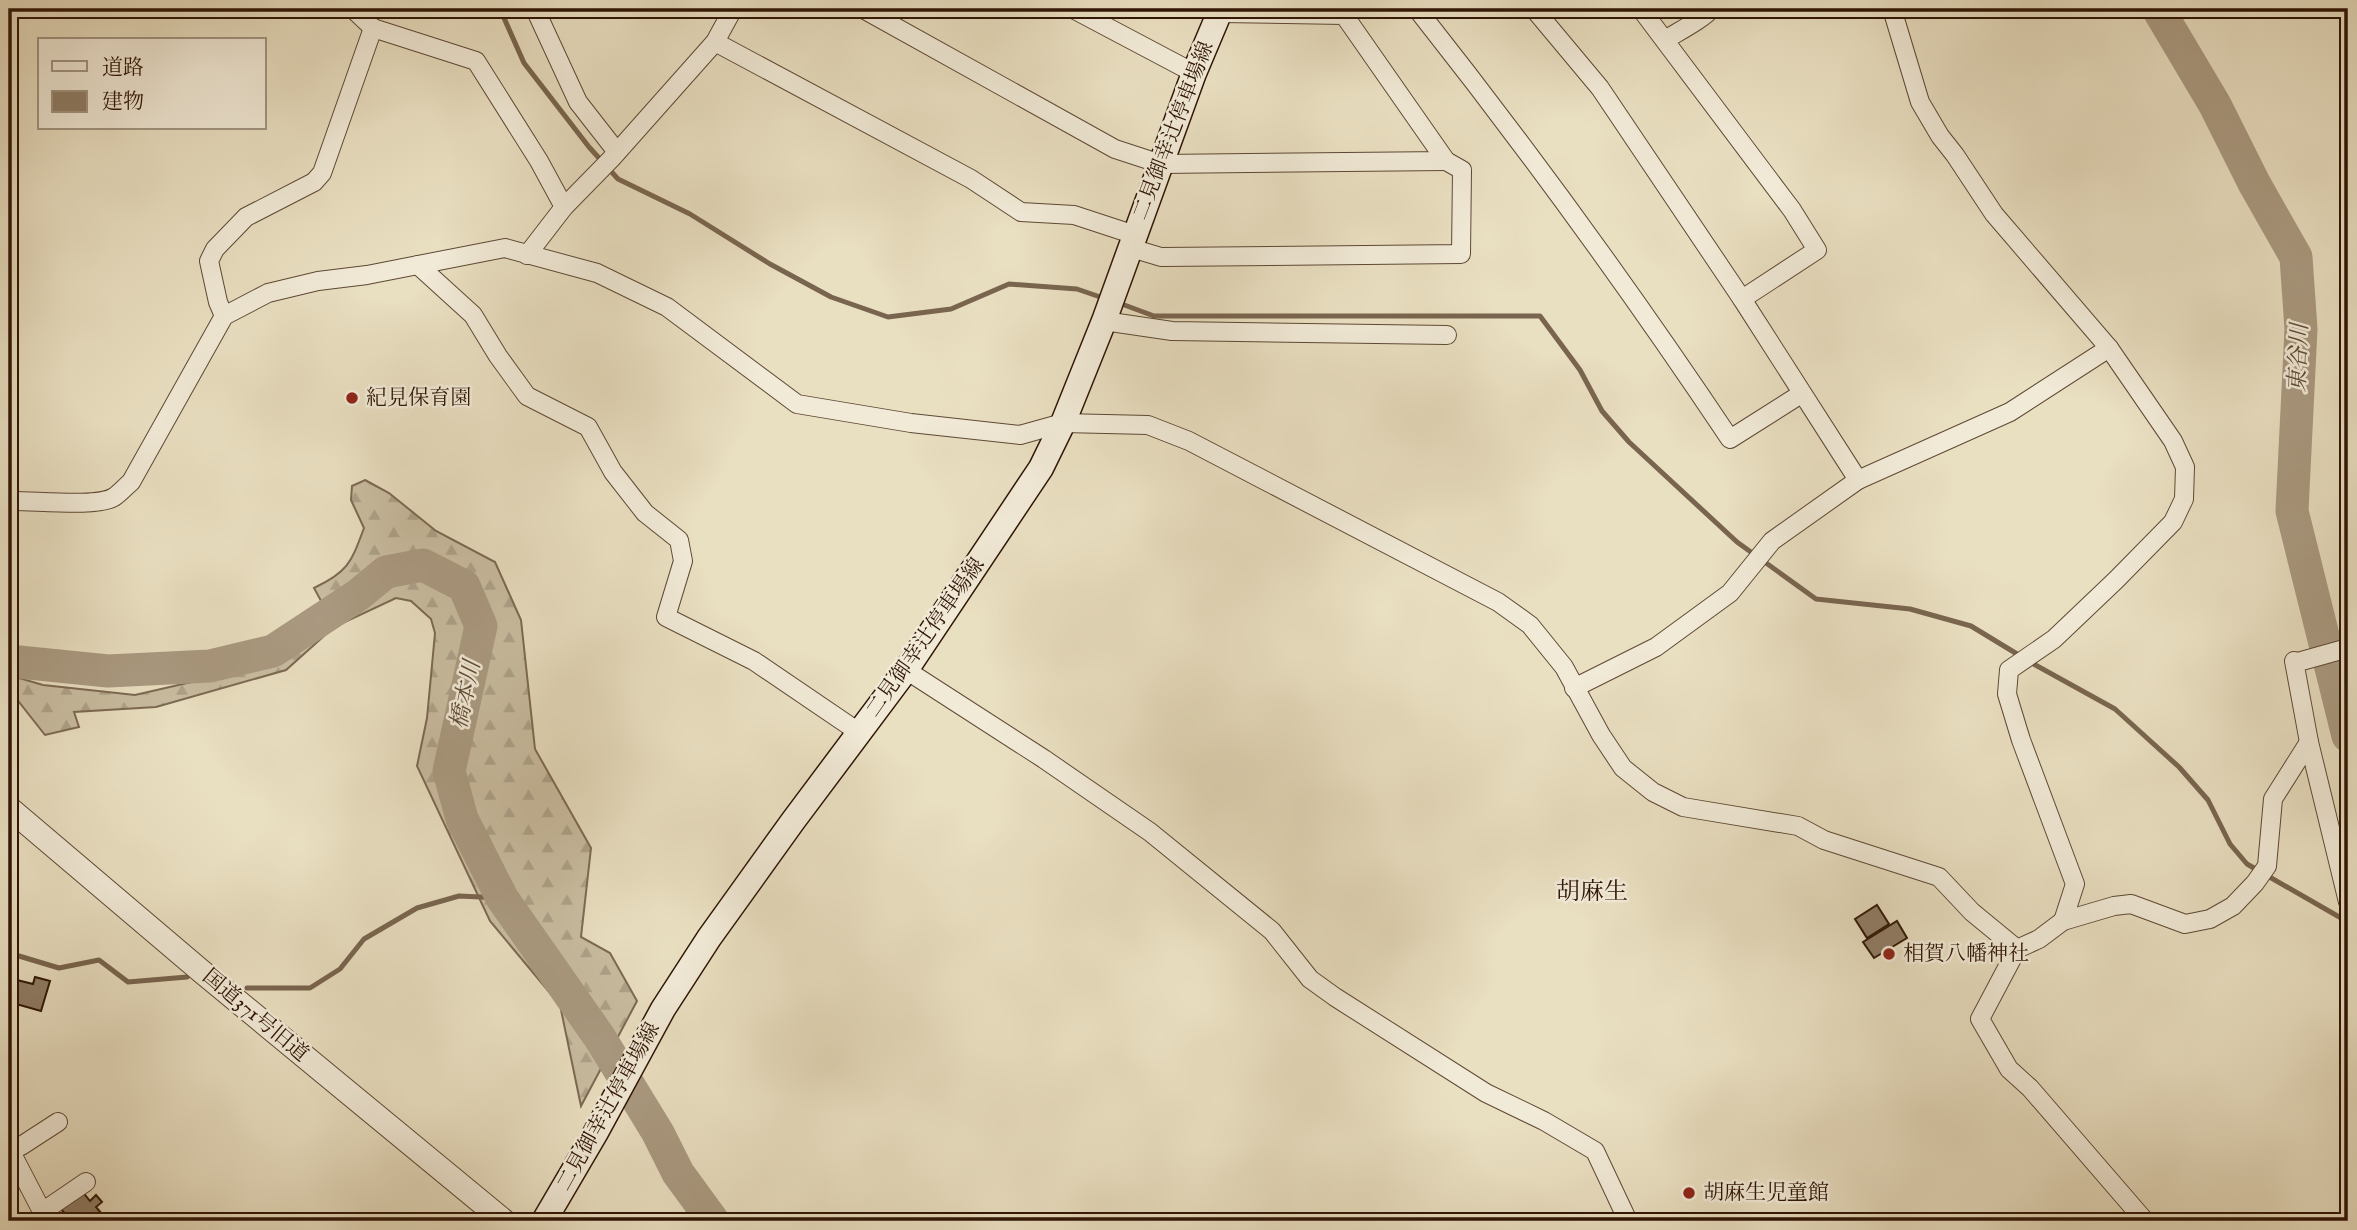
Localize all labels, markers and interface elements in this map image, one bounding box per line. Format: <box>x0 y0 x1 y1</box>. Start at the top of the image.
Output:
legend <box>38 38 266 130</box>
street label: 二見御幸辻停車場線 <box>1128 38 1220 224</box>
text: 道路 <box>102 55 144 82</box>
text: 建物 <box>102 89 144 116</box>
water label: 東谷川 <box>2283 320 2315 393</box>
place label: 紀見保育園 <box>366 385 471 412</box>
marker: 紀見保育園 <box>344 390 360 406</box>
street label: 二見御幸辻停車場線 <box>861 553 991 723</box>
water label: 橋本川 <box>445 655 488 732</box>
district label: 胡麻生 <box>1556 877 1628 908</box>
place label: 相賀八幡神社 <box>1903 941 2029 968</box>
marker: 相賀八幡神社 <box>1881 946 1897 962</box>
street label: 国道371号旧道 <box>196 964 314 1068</box>
street label: 二見御幸辻停車場線 <box>551 1018 667 1196</box>
place label: 胡麻生児童館 <box>1703 1180 1829 1207</box>
marker: 胡麻生児童館 <box>1681 1185 1697 1201</box>

